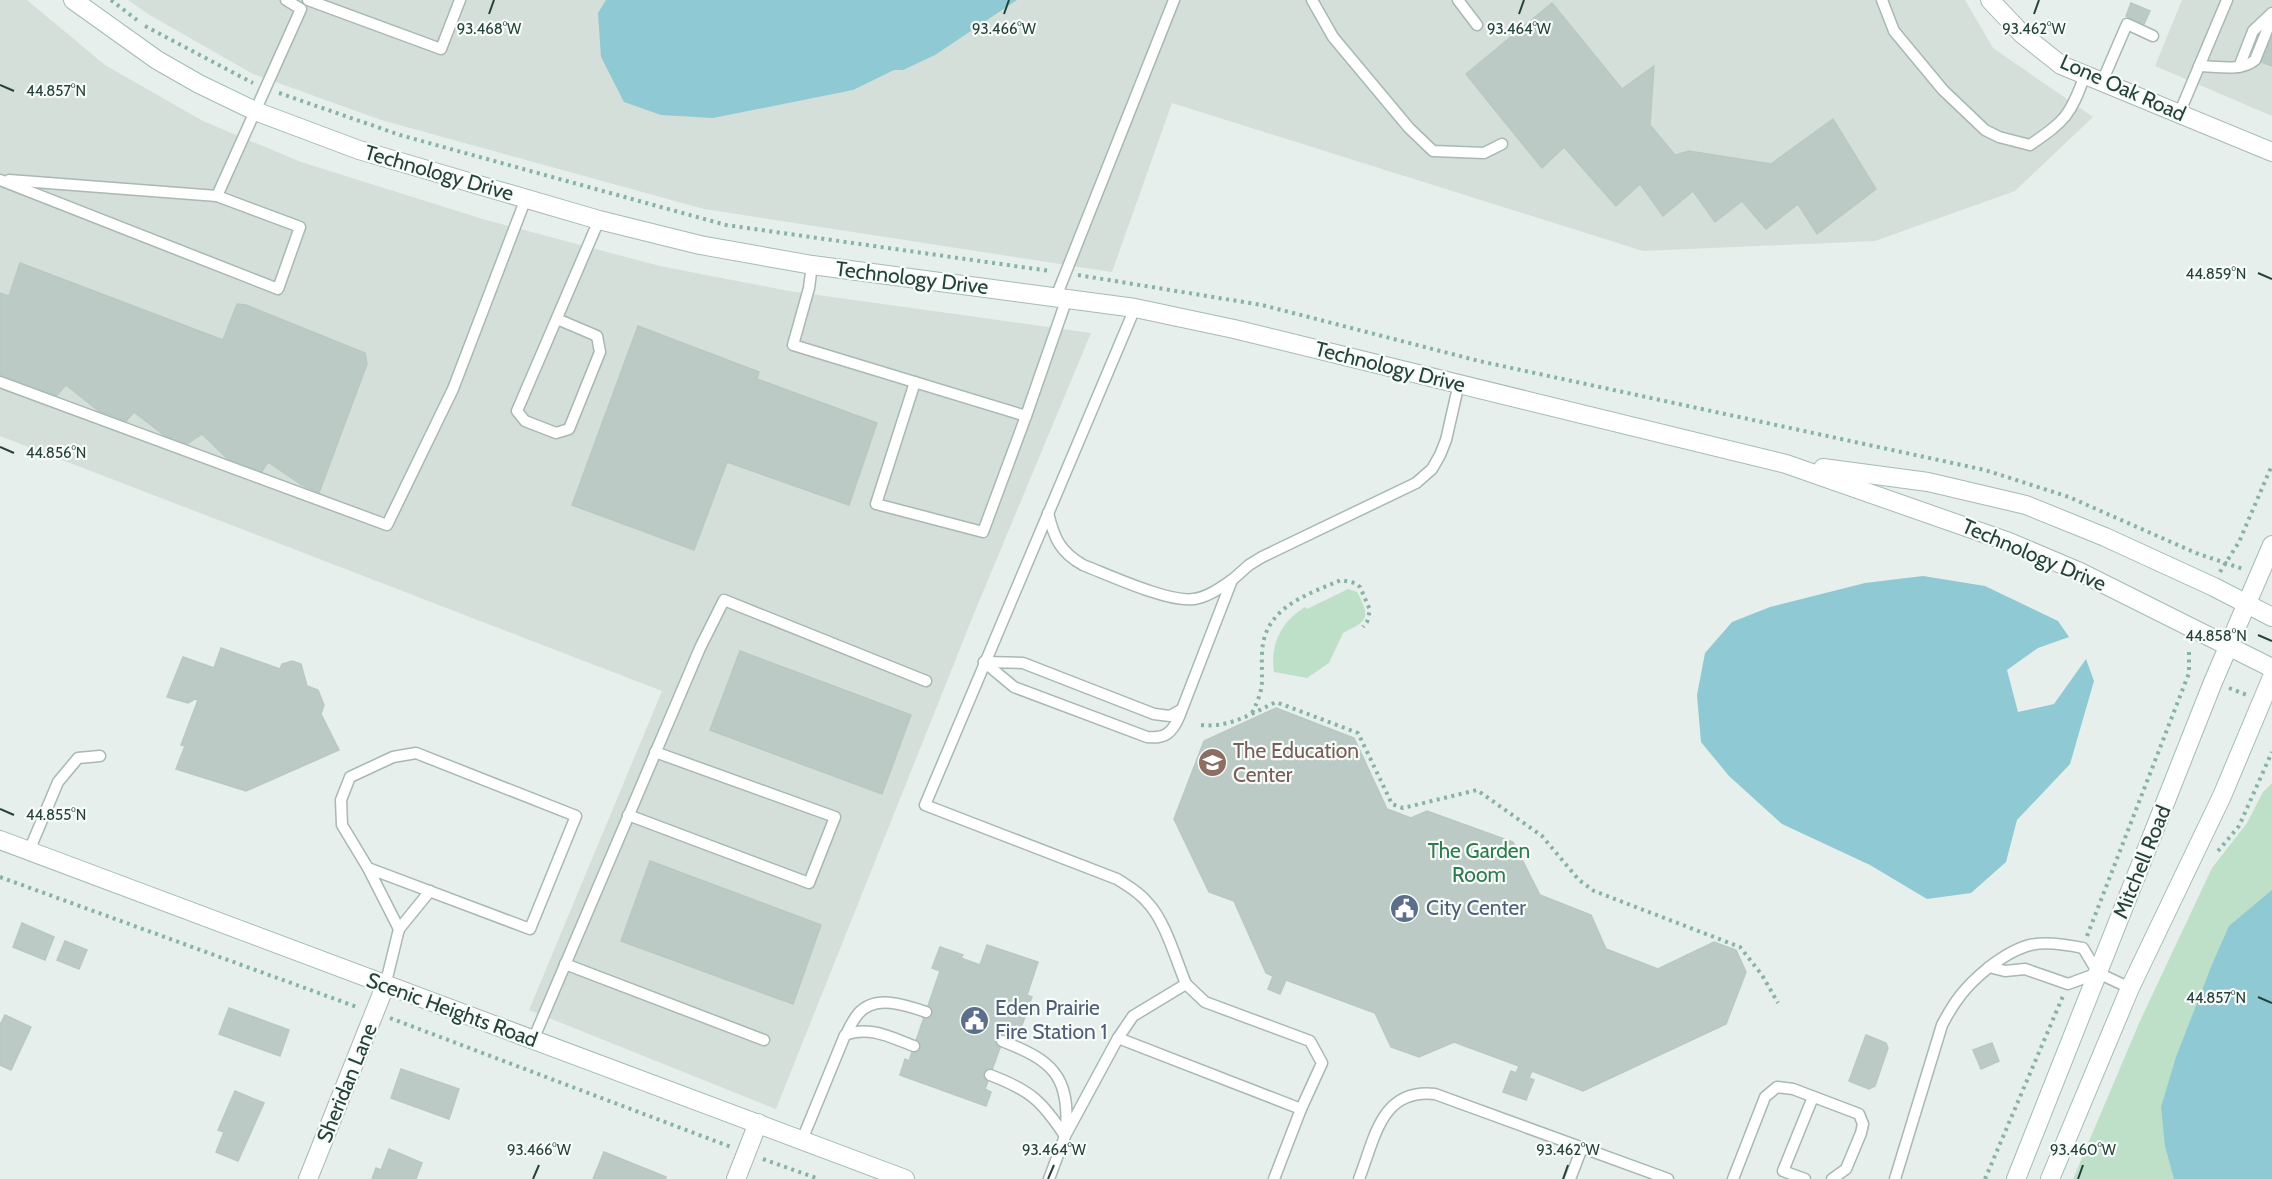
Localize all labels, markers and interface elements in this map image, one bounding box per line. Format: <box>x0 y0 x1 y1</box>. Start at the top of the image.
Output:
text: 93.468°W <box>457 20 522 38</box>
text: 93.466°W <box>972 20 1037 38</box>
text: 93.464°W <box>1487 20 1552 38</box>
text: 93.462°W <box>2002 20 2066 38</box>
street label: Lone Oak Road <box>2057 49 2190 126</box>
text: 44.857°N <box>26 82 86 100</box>
street label: Technology Drive <box>362 139 517 206</box>
street label: Technology Drive <box>834 256 990 299</box>
text: 44.859°N <box>2186 265 2246 283</box>
street label: Technology Drive <box>1312 336 1468 397</box>
text: 44.856°N <box>26 444 86 462</box>
street label: Technology Drive <box>1959 513 2110 596</box>
text: 44.858°N <box>2185 627 2247 645</box>
place label: The Education Center <box>1233 738 1359 787</box>
school or university icon: The Education Center <box>1196 747 1228 779</box>
street label: Mitchell Road <box>2107 801 2176 922</box>
text: 44.855°N <box>26 806 86 824</box>
park label: The Garden Room <box>1428 838 1530 887</box>
public building icon: City Center <box>1389 892 1421 924</box>
place label: City Center <box>1426 895 1526 920</box>
street label: Scenic Heights Road <box>363 967 541 1052</box>
text: 44.857°N <box>2186 989 2246 1007</box>
place label: Eden Prairie Fire Station 1 <box>995 995 1107 1044</box>
public building icon: Eden Prairie Fire Station 1 <box>958 1004 990 1036</box>
street label: Sheridan Lane <box>311 1019 382 1146</box>
text: 93.466°W <box>507 1141 572 1159</box>
text: 93.464°W <box>1022 1141 1087 1159</box>
text: 93.462°W <box>1536 1141 1600 1159</box>
text: 93.460°W <box>2050 1141 2117 1159</box>

